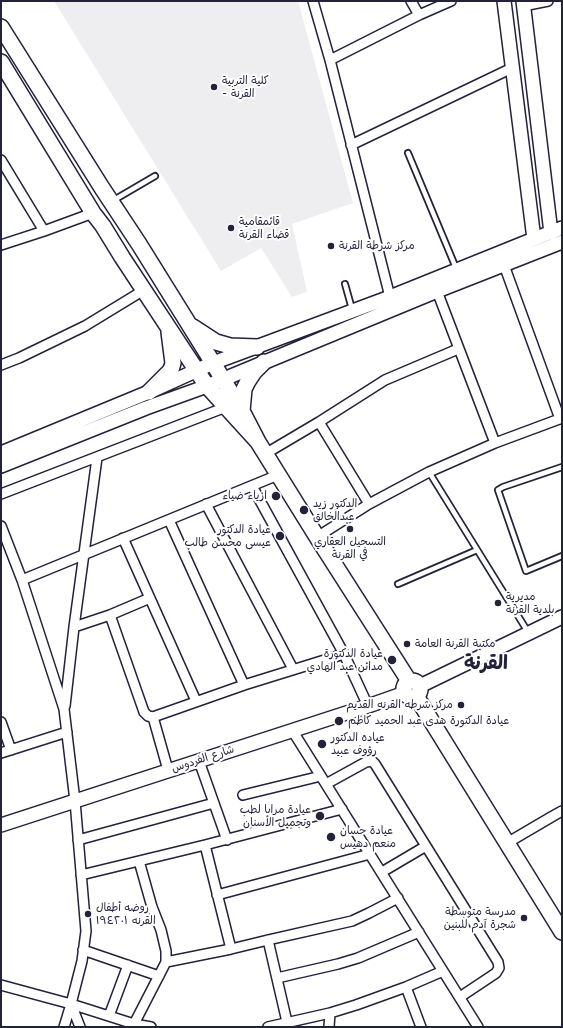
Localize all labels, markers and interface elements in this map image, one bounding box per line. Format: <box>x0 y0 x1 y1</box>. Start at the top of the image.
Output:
place label: كلية التربية - القرنة <box>222 74 269 100</box>
marker: كلية التربية - القرنة <box>209 82 219 92</box>
place label: قائمقامية قضاء القرنة <box>239 215 289 241</box>
marker: قائمقامية قضاء القرنة <box>226 223 236 233</box>
place label: مركز شرطة القرنة <box>339 239 415 253</box>
marker: مركز شرطة القرنة <box>326 241 336 251</box>
place label: ازياء ضياء <box>222 489 267 503</box>
marker: ازياء ضياء <box>270 490 282 502</box>
place label: الدكتور زيد عبدالخالق <box>313 497 357 523</box>
marker: الدكتور زيد عبدالخالق <box>298 504 310 516</box>
place label: عيادة الدكتور عيسى محسن طالب <box>185 523 271 549</box>
marker: التسجيل العقاري في القرنة <box>345 524 355 534</box>
marker: عيادة الدكتور عيسى محسن طالب <box>274 530 286 542</box>
place label: التسجيل العقاري في القرنة <box>314 535 386 561</box>
place label: مديرية بلدية القرنة <box>506 590 555 616</box>
marker: مديرية بلدية القرنة <box>493 598 503 608</box>
place label: مكتبة القرنة العامة <box>415 637 496 651</box>
marker: مكتبة القرنة العامة <box>402 639 412 649</box>
place label: عيادة الدكتورة مدائن عبد الهادي <box>307 647 383 673</box>
district label: القرنة <box>464 653 508 675</box>
marker: عيادة الدكتورة مدائن عبد الهادي <box>386 654 398 666</box>
place label: مركز شرطه القرنه القديم <box>346 698 453 712</box>
marker: مركز شرطه القرنه القديم <box>456 700 466 710</box>
place label: عيادة الدكتورة هدى عبد الحميد كاظم <box>348 714 509 728</box>
marker: عيادة الدكتورة هدى عبد الحميد كاظم <box>333 715 345 727</box>
place label: عياده الدكتور رؤوف عبيد <box>331 731 385 757</box>
marker: عياده الدكتور رؤوف عبيد <box>316 738 328 750</box>
street label: شارع الفردوس <box>170 743 236 775</box>
place label: عيادة مرايا لطب وتجميل الأسنان <box>240 803 311 829</box>
marker: عيادة مرايا لطب وتجميل الأسنان <box>314 810 326 822</box>
place label: عيادة حسان منعم دهيس <box>340 824 396 850</box>
marker: عيادة حسان منعم دهيس <box>325 831 337 843</box>
place label: روضه أطفال القرنه ١٩٤٢٠١ <box>96 901 156 927</box>
place label: مدرسة متوسطة شجرة آدم للبنين <box>444 905 516 931</box>
marker: روضه أطفال القرنه ١٩٤٢٠١ <box>83 909 93 919</box>
marker: مدرسة متوسطة شجرة آدم للبنين <box>519 913 529 923</box>

